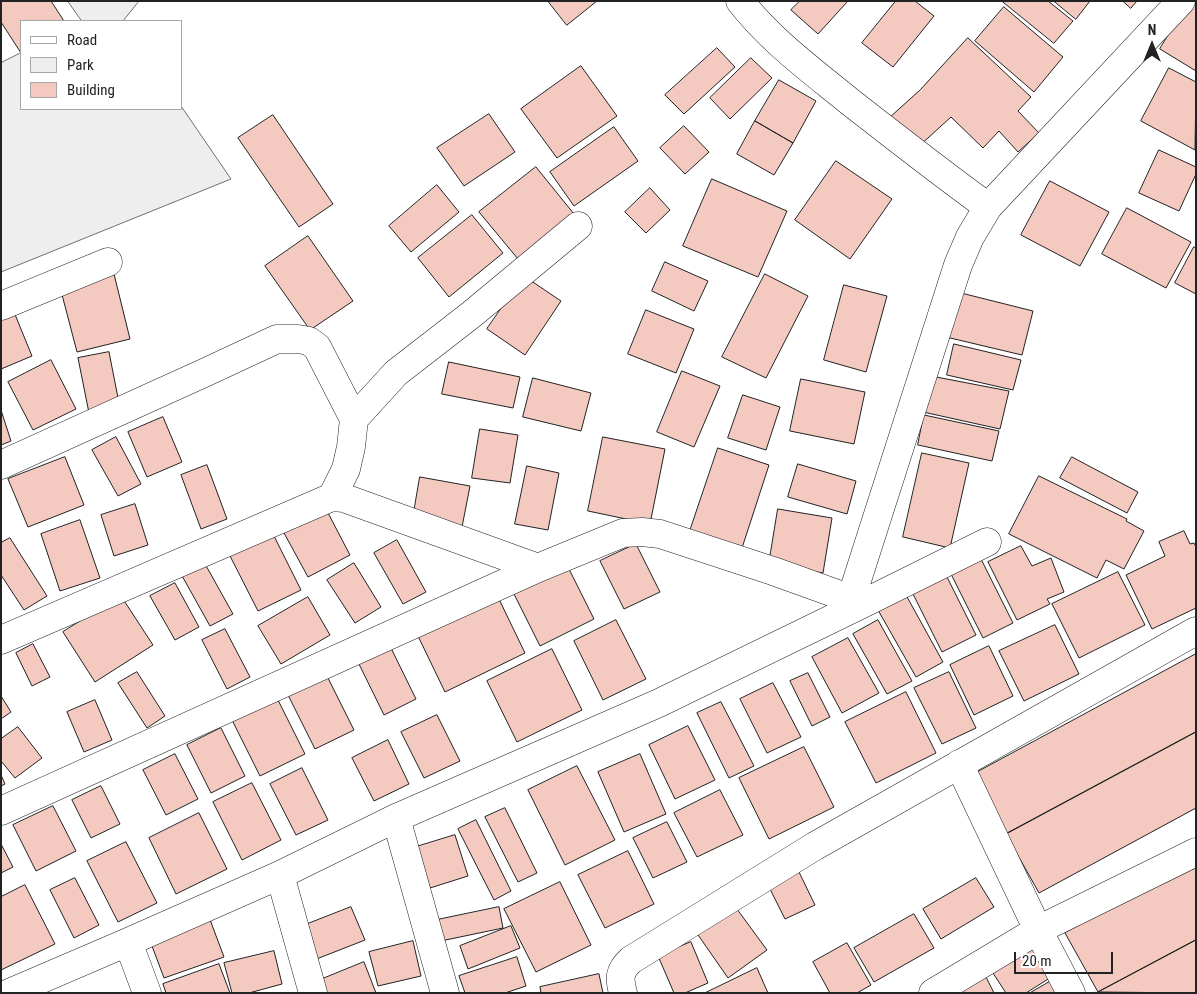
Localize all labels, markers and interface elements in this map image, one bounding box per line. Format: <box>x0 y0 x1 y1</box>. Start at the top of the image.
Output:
legend <box>20 20 182 110</box>
north arrow <box>1127 20 1177 70</box>
text: N <box>1148 22 1156 38</box>
text: Road <box>67 31 97 49</box>
text: Park <box>67 56 94 74</box>
text: Building <box>67 81 115 99</box>
scale bar <box>1017 942 1116 974</box>
text: 20 m <box>1022 952 1052 970</box>

